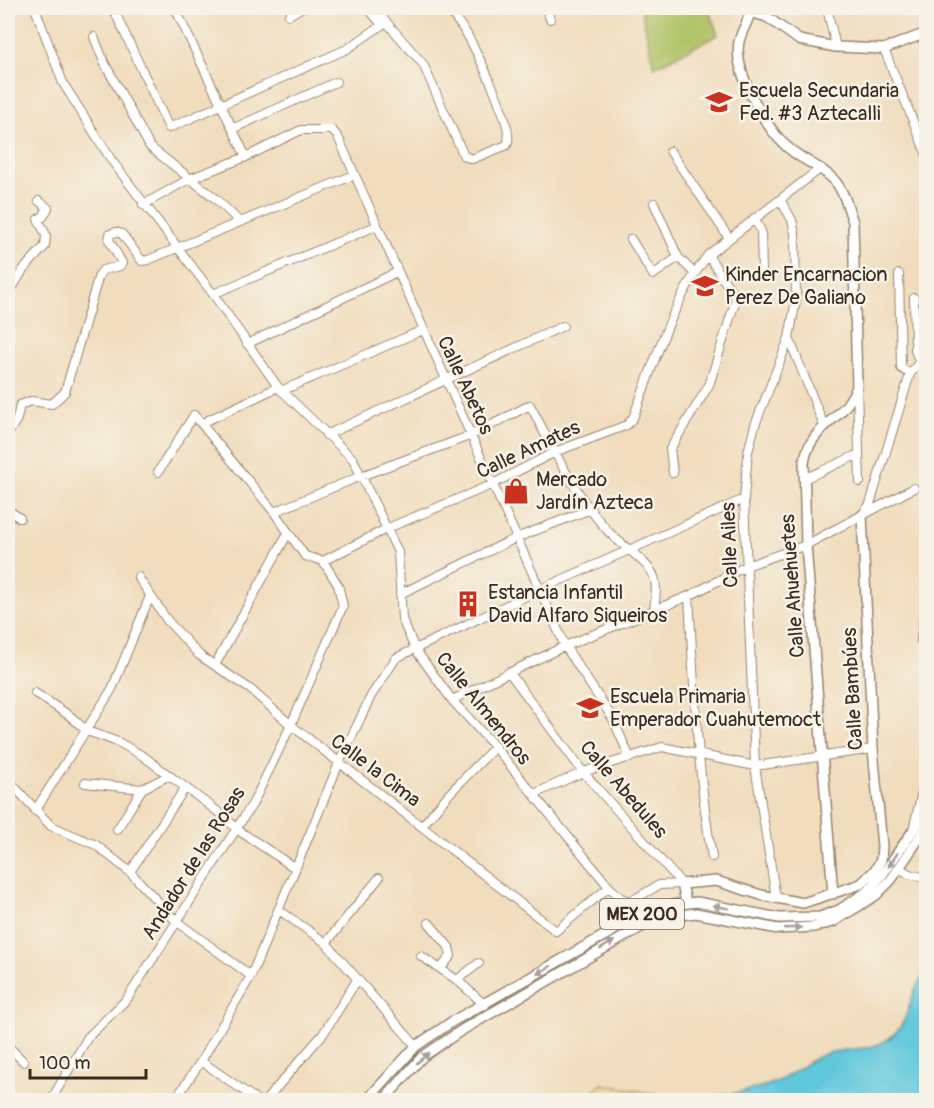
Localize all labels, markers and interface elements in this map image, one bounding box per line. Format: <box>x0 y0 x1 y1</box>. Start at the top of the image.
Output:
place label: Escuela Secundaria Fed. #3 Aztecalli <box>739 78 899 126</box>
school or university icon: Escuela Secundaria Fed. #3 Aztecalli <box>704 87 734 117</box>
place label: Kinder Encarnacion Perez De Galiano <box>725 262 888 310</box>
school or university icon: Kinder Encarnacion Perez De Galiano <box>690 271 720 301</box>
street label: Calle Abetos <box>432 332 499 438</box>
street label: Calle Amates <box>473 415 584 484</box>
place label: Mercado Jardín Azteca <box>536 467 653 515</box>
shop icon: Mercado Jardín Azteca <box>501 476 531 506</box>
street label: Calle Ailes <box>716 502 743 588</box>
street label: Calle Ahuehuetes <box>775 513 810 659</box>
place label: Estancia Infantil David Alfaro Siqueiros <box>488 580 667 628</box>
building icon: Estancia Infantil David Alfaro Siqueiros <box>453 589 483 619</box>
street label: Calle Bambúes <box>837 627 868 751</box>
street label: Calle Almendros <box>431 647 537 770</box>
place label: Escuela Primaria Emperador Cuahutemoct <box>610 684 822 732</box>
school or university icon: Escuela Primaria Emperador Cuahutemoct <box>575 693 605 723</box>
street label: Calle la Cima <box>326 728 426 812</box>
street label: Calle Abedules <box>574 735 673 843</box>
street label: Andador de las Rosas <box>136 782 251 945</box>
one-way arrow <box>888 852 899 868</box>
road number: MEX 200 <box>600 899 684 929</box>
one-way arrow <box>712 902 731 911</box>
one-way arrow <box>783 924 802 933</box>
one-way arrow <box>599 939 615 950</box>
one-way arrow <box>536 965 552 976</box>
scale bar <box>30 1042 146 1080</box>
text: 100 m <box>39 1052 91 1075</box>
one-way arrow <box>415 1052 430 1065</box>

